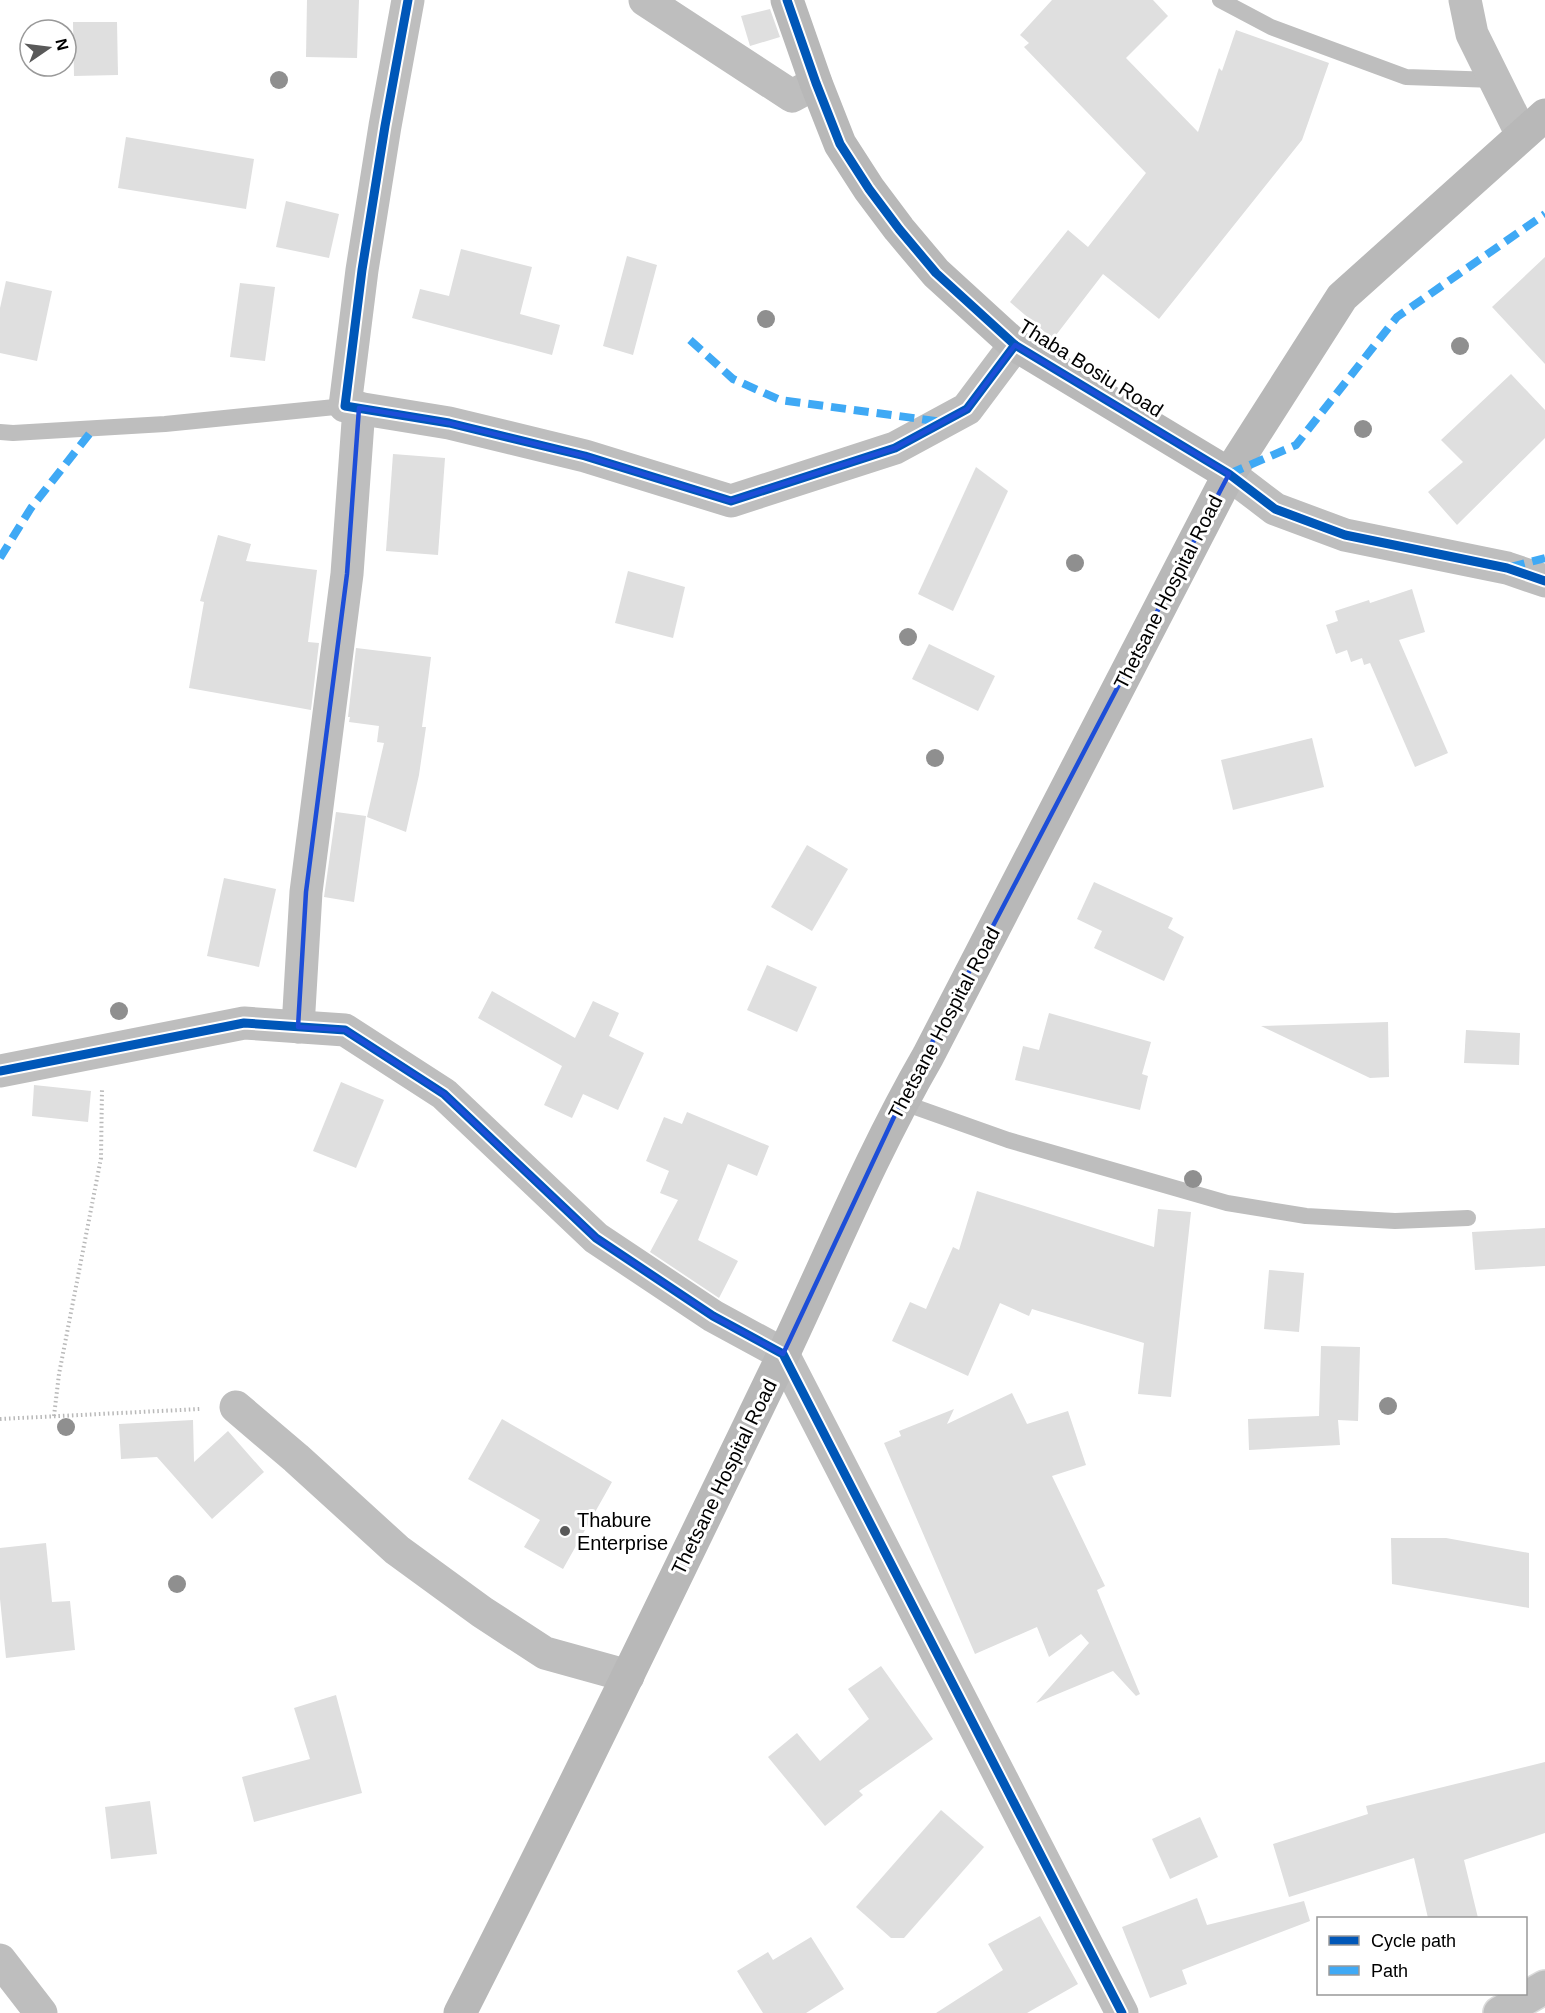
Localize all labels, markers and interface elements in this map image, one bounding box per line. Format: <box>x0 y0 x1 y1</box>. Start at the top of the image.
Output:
north arrow <box>18 18 78 78</box>
text: N <box>52 37 72 52</box>
street label: Thaba Bosiu Road <box>1015 315 1167 421</box>
street label: Thetsane Hospital Road <box>1109 491 1227 693</box>
street label: Thetsane Hospital Road <box>884 923 1004 1123</box>
street label: Thetsane Hospital Road <box>667 1376 781 1578</box>
place label: Thabure Enterprise <box>577 1509 668 1554</box>
marker: Thabure Enterprise <box>558 1524 572 1538</box>
legend <box>1317 1917 1527 1995</box>
text: Cycle path <box>1371 1931 1456 1951</box>
text: Path <box>1371 1961 1408 1981</box>

